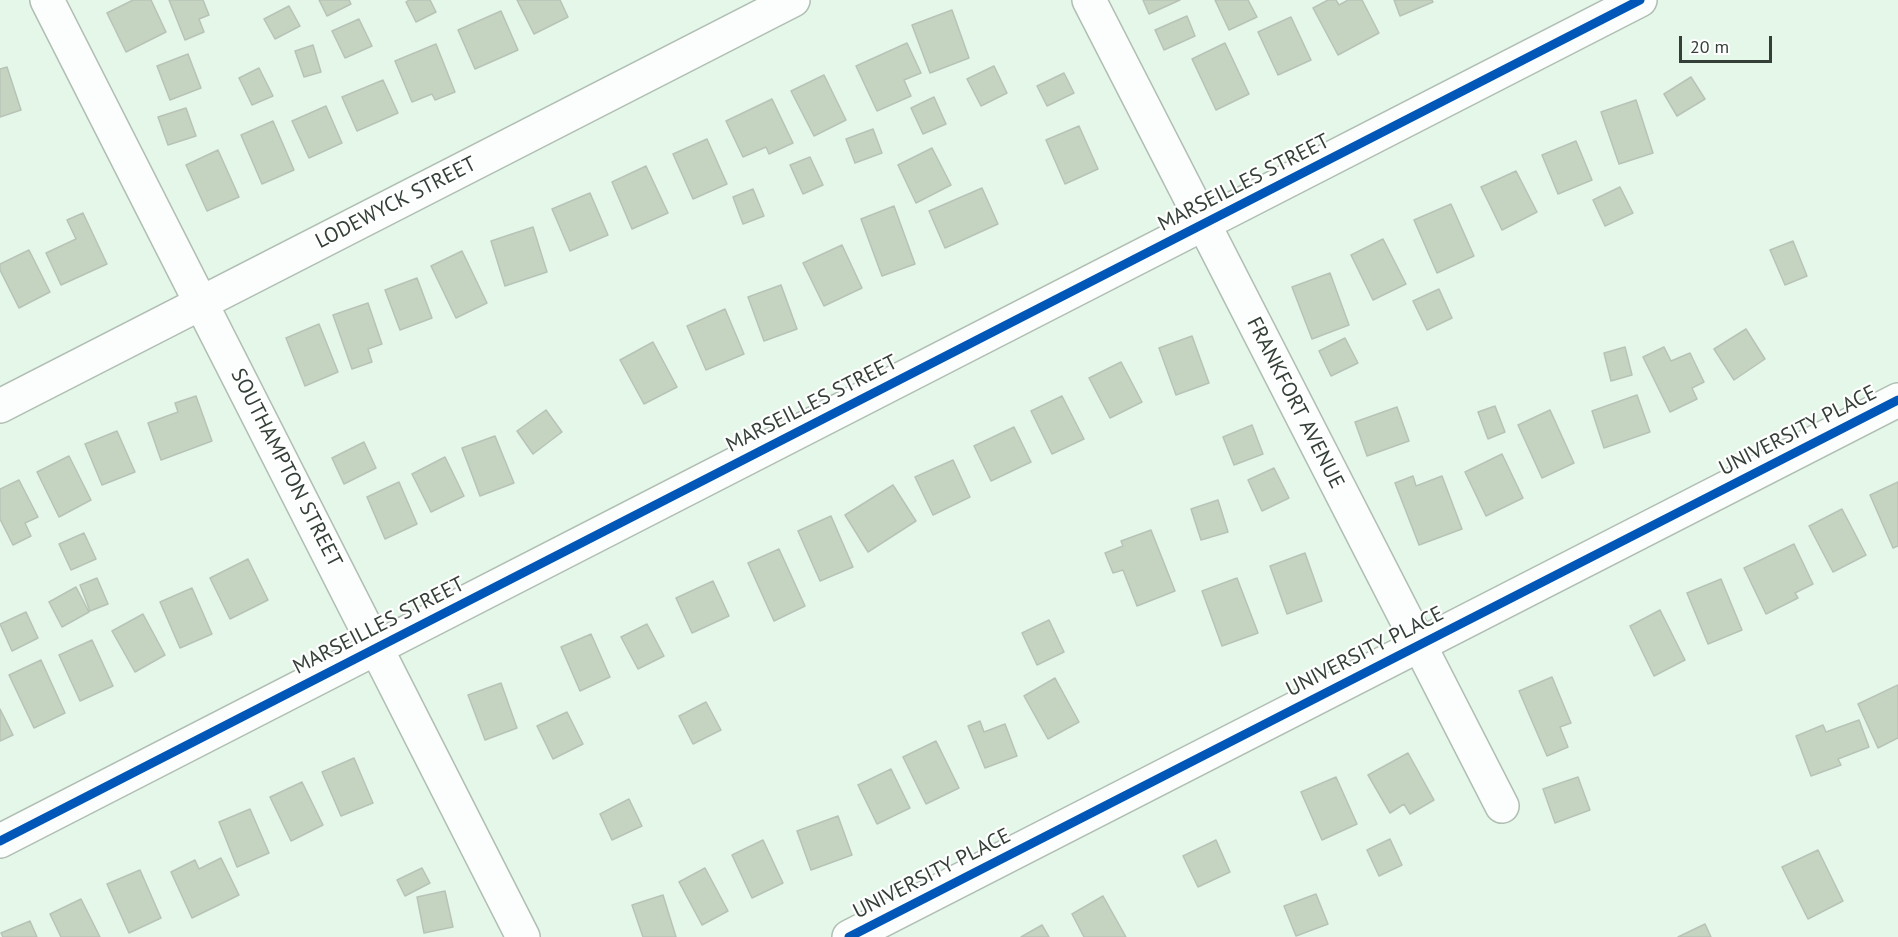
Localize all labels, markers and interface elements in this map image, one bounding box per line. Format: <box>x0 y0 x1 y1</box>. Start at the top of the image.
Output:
scale bar <box>1682 24 1775 62</box>
text: 20 m <box>1690 35 1729 58</box>
street label: MARSEILLES STREET <box>1154 129 1334 237</box>
street label: LODEWYCK STREET <box>311 152 481 254</box>
street label: FRANKFORT AVENUE <box>1241 313 1349 493</box>
street label: MARSEILLES STREET <box>722 350 902 458</box>
street label: SOUTHAMPTON STREET <box>225 364 347 572</box>
street label: UNIVERSITY PLACE <box>1715 380 1881 482</box>
street label: MARSEILLES STREET <box>289 572 469 680</box>
street label: UNIVERSITY PLACE <box>1282 601 1448 703</box>
street label: UNIVERSITY PLACE <box>849 823 1015 925</box>

